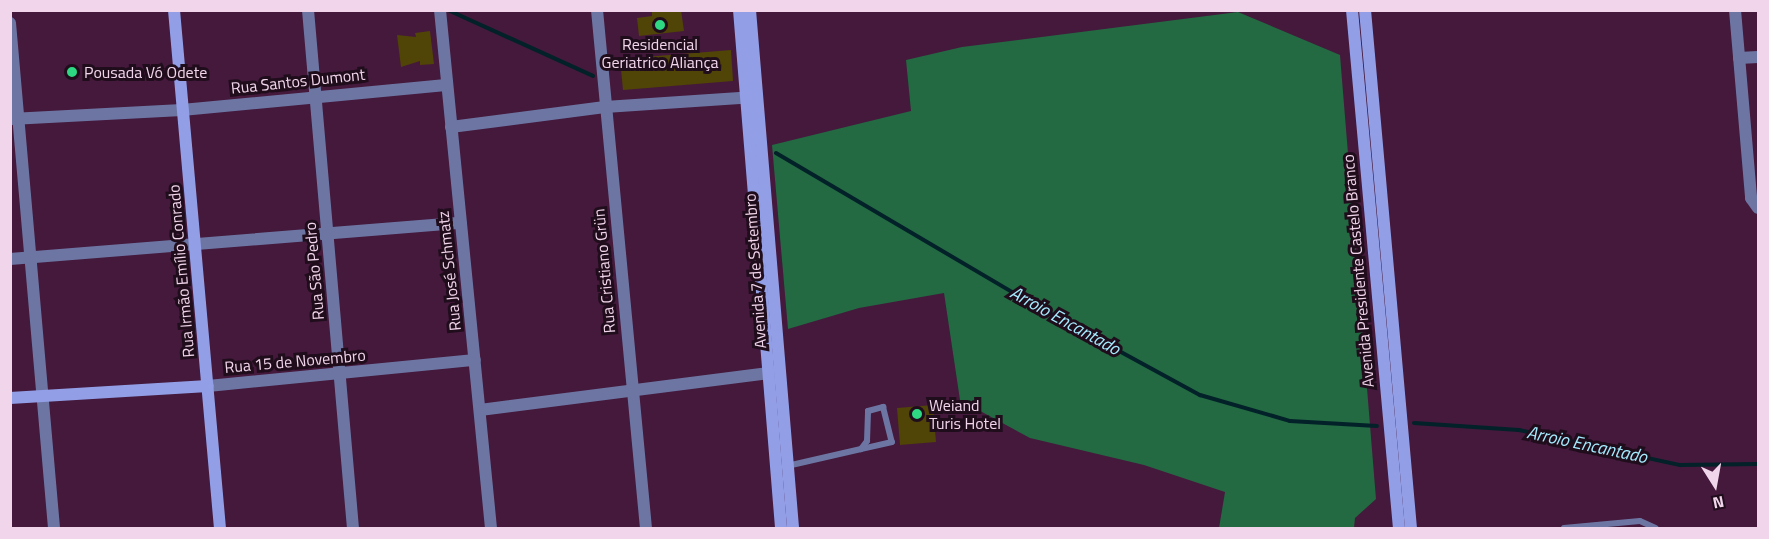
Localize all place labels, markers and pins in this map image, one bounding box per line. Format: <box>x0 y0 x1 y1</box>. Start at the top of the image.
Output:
marker: Residencial Geriatrico Aliança <box>653 18 667 32</box>
place label: Residencial Geriatrico Aliança <box>602 34 718 72</box>
place label: Pousada Vó Odete <box>84 62 207 82</box>
marker: Pousada Vó Odete <box>65 65 79 79</box>
place label: Weiand Turis Hotel <box>929 395 1001 433</box>
marker: Weiand Turis Hotel <box>910 407 924 421</box>

